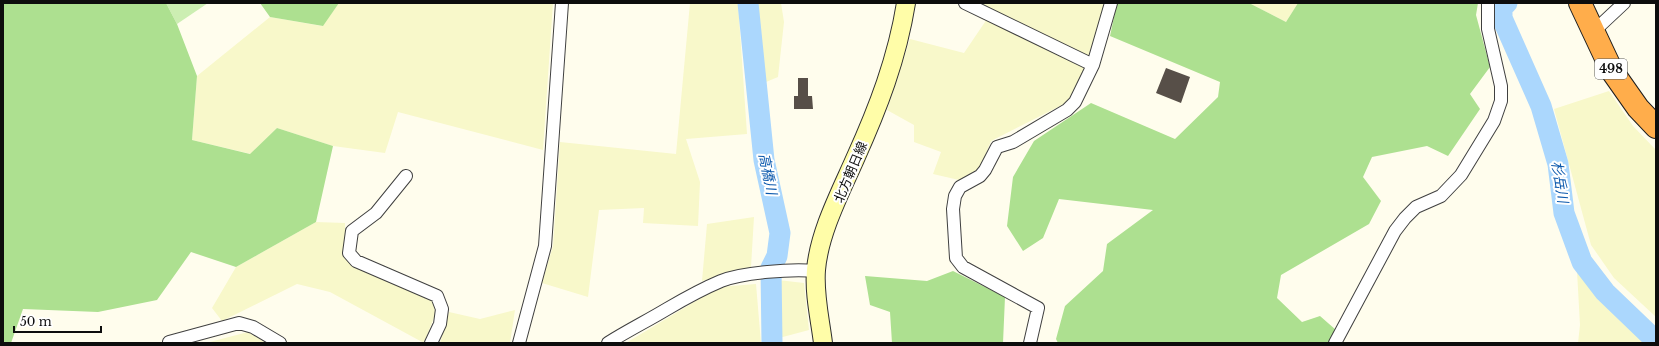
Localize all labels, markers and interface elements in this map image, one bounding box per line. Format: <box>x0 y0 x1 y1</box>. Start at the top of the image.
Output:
road number: 498 <box>1595 59 1627 79</box>
street label: 北方朝日線 <box>830 139 871 205</box>
water label: 高橋川 <box>755 152 781 198</box>
water label: 杉岳川 <box>1548 160 1572 206</box>
scale bar <box>14 308 101 334</box>
text: 50 m <box>20 314 52 329</box>

